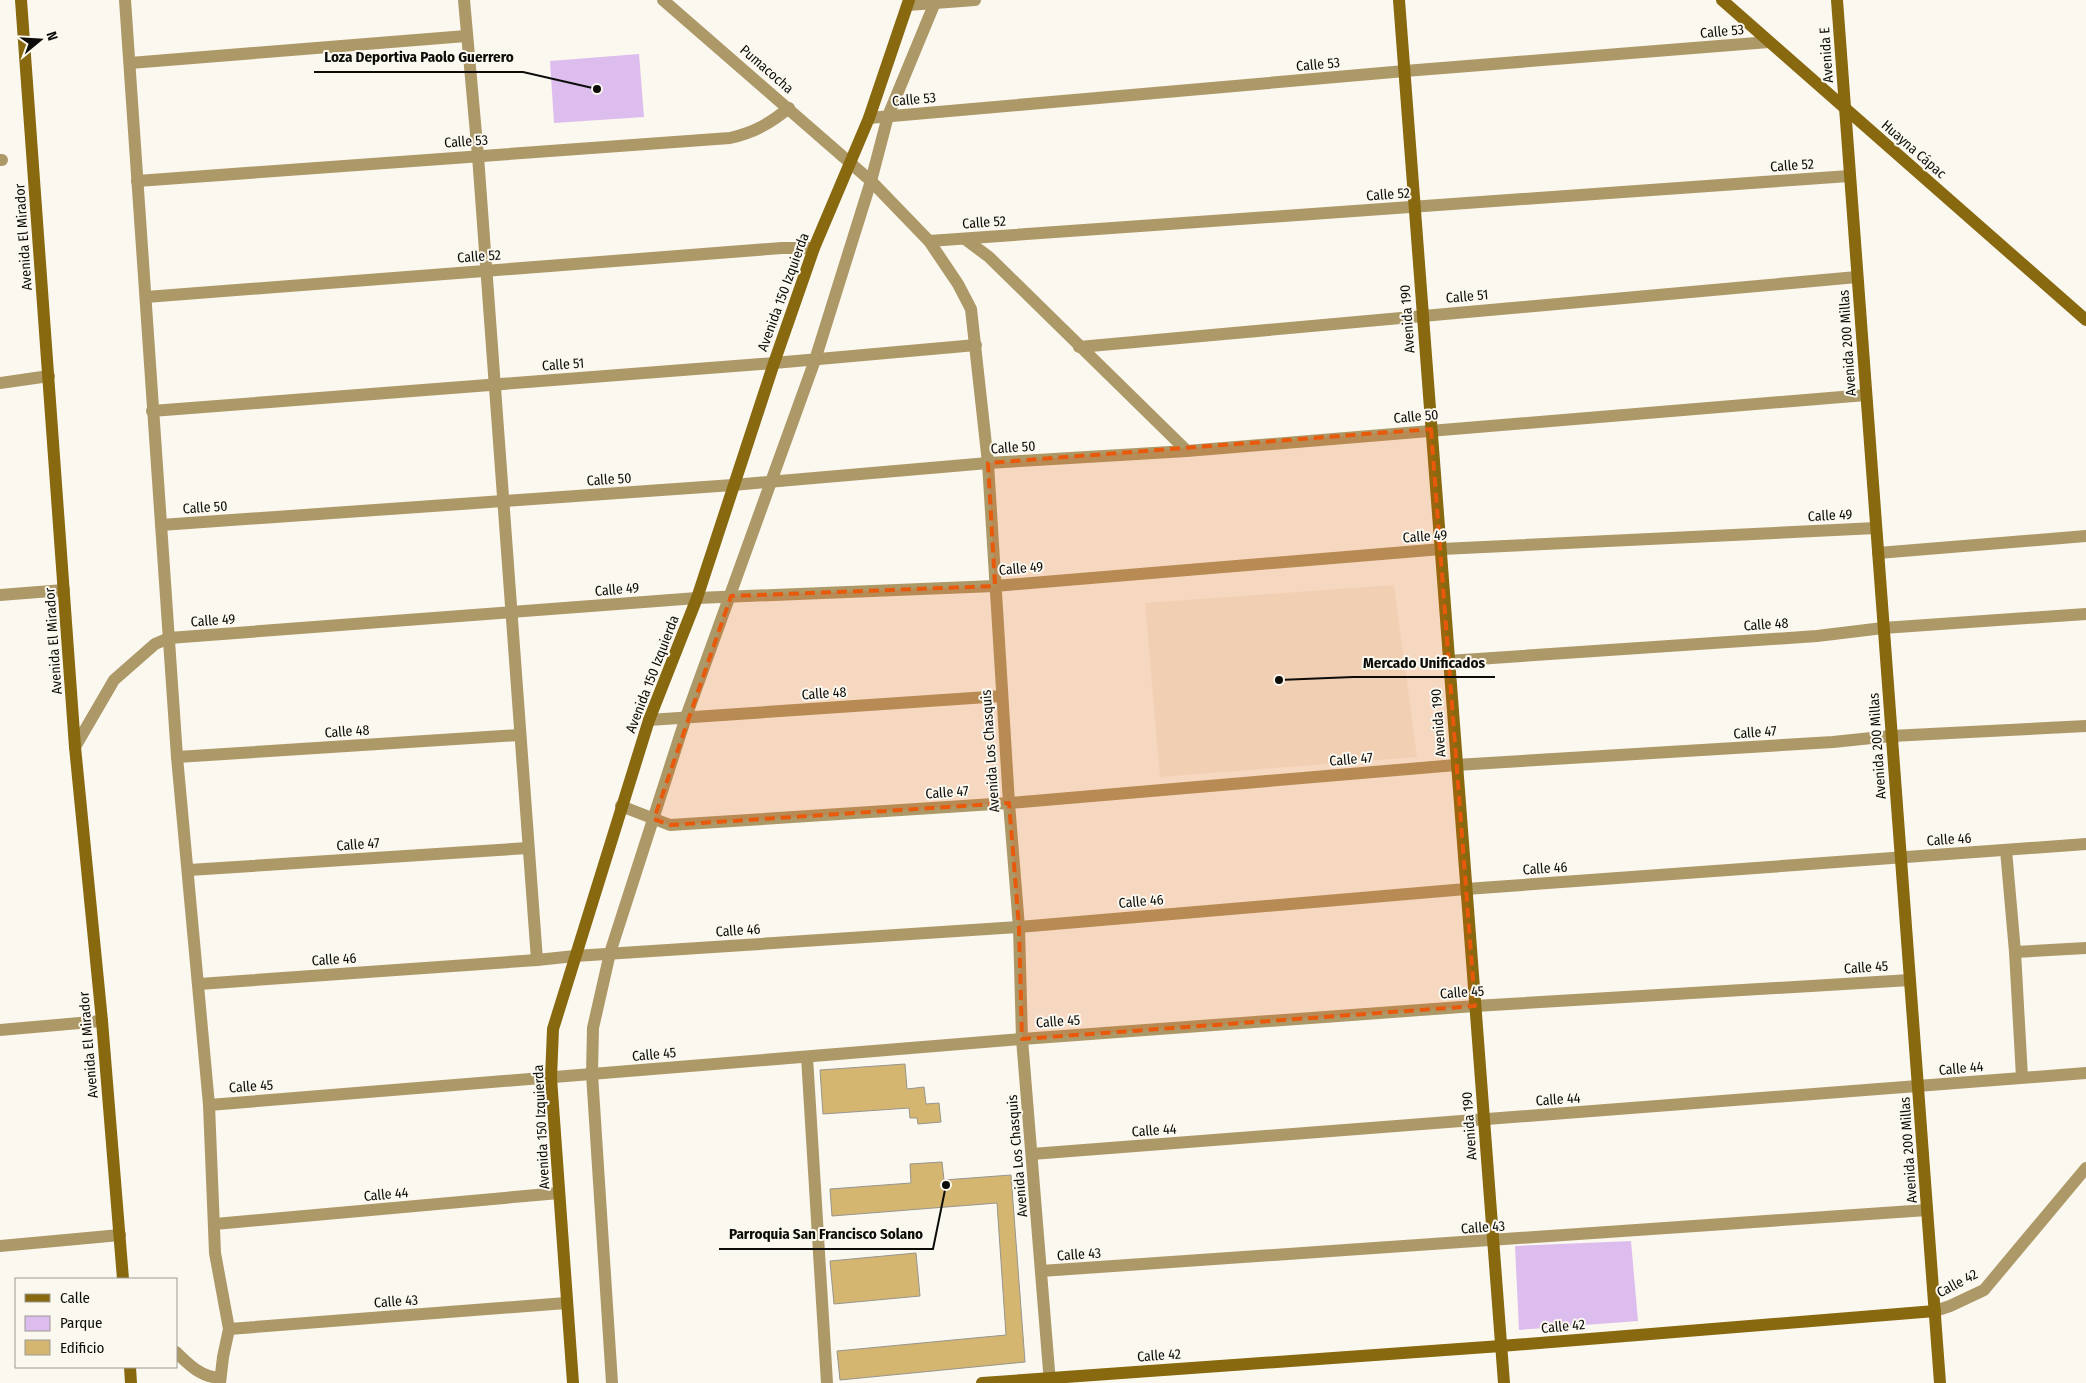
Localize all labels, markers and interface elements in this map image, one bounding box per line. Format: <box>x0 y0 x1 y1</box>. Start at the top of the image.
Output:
north arrow <box>15 15 65 65</box>
street label: Calle 53 <box>1699 21 1745 42</box>
street label: Avenida E <box>1816 26 1837 83</box>
text: N <box>43 30 61 43</box>
callout: Loza Deportiva Paolo Guerrero <box>314 42 523 72</box>
street label: Pumacocha <box>736 42 797 97</box>
text: Loza Deportiva Paolo Guerrero <box>324 48 514 66</box>
street label: Calle 53 <box>1295 54 1341 75</box>
street label: Calle 53 <box>891 89 937 110</box>
street label: Huayna Cápac <box>1878 117 1950 182</box>
street label: Calle 53 <box>444 131 489 152</box>
street label: Calle 52 <box>1770 155 1814 176</box>
street label: Avenida El Mirador <box>11 183 36 291</box>
street label: Calle 52 <box>1366 184 1410 205</box>
street label: Calle 52 <box>962 212 1006 233</box>
street label: Avenida 150 Izquierda <box>754 231 813 354</box>
street label: Calle 52 <box>457 246 501 267</box>
street label: Avenida 190 <box>1397 284 1418 354</box>
street label: Calle 51 <box>1445 286 1489 307</box>
street label: Avenida 200 Millas <box>1835 289 1860 397</box>
street label: Calle 51 <box>541 355 585 374</box>
street label: Calle 50 <box>1393 406 1439 427</box>
street label: Calle 50 <box>990 437 1036 458</box>
street label: Calle 50 <box>586 469 632 490</box>
street label: Calle 50 <box>182 497 228 518</box>
street label: Calle 49 <box>1807 506 1853 525</box>
street label: Calle 49 <box>1402 526 1448 547</box>
street label: Calle 49 <box>998 558 1044 579</box>
street label: Calle 49 <box>594 579 640 600</box>
street label: Avenida El Mirador <box>41 587 66 695</box>
street label: Calle 49 <box>190 610 236 631</box>
street label: Avenida 150 Izquierda <box>622 613 683 735</box>
street label: Calle 48 <box>1743 614 1789 635</box>
callout: Mercado Unificados <box>1353 647 1495 677</box>
text: Mercado Unificados <box>1363 654 1485 672</box>
street label: Calle 48 <box>801 683 847 704</box>
street label: Avenida 190 <box>1428 688 1449 758</box>
street label: Avenida Los Chasquis <box>978 689 1003 813</box>
street label: Avenida 200 Millas <box>1865 692 1890 800</box>
street label: Calle 48 <box>324 721 370 742</box>
street label: Calle 47 <box>1733 722 1778 742</box>
street label: Calle 47 <box>1329 749 1374 770</box>
street label: Calle 47 <box>925 782 970 802</box>
street label: Calle 46 <box>1926 829 1972 850</box>
street label: Calle 47 <box>336 834 381 854</box>
street label: Calle 46 <box>1522 858 1568 879</box>
street label: Calle 46 <box>1118 891 1164 912</box>
street label: Calle 46 <box>715 920 761 941</box>
street label: Calle 46 <box>311 949 357 970</box>
street label: Calle 45 <box>1843 957 1889 978</box>
street label: Calle 45 <box>1439 982 1485 1003</box>
street label: Avenida El Mirador <box>75 991 102 1099</box>
street label: Calle 45 <box>1035 1011 1081 1032</box>
street label: Calle 45 <box>631 1044 677 1065</box>
street label: Calle 44 <box>1938 1058 1984 1079</box>
street label: Avenida 150 Izquierda <box>530 1064 553 1190</box>
street label: Calle 45 <box>228 1076 274 1097</box>
street label: Calle 44 <box>1535 1089 1581 1110</box>
street label: Avenida 190 <box>1459 1091 1480 1161</box>
street label: Avenida Los Chasquis <box>1004 1094 1031 1218</box>
street label: Avenida 200 Millas <box>1896 1096 1921 1204</box>
street label: Calle 44 <box>1131 1120 1177 1141</box>
street label: Calle 44 <box>363 1184 409 1205</box>
street label: Calle 43 <box>1460 1217 1506 1238</box>
callout: Parroquia San Francisco Solano <box>719 1219 933 1249</box>
text: Parroquia San Francisco Solano <box>729 1225 923 1243</box>
street label: Calle 43 <box>1056 1244 1102 1265</box>
street label: Calle 42 <box>1934 1266 1981 1301</box>
legend <box>15 1278 178 1368</box>
text: Calle <box>60 1289 90 1307</box>
street label: Calle 43 <box>373 1291 419 1312</box>
text: Parque <box>60 1314 103 1332</box>
street label: Calle 42 <box>1540 1316 1586 1337</box>
text: Edificio <box>60 1339 105 1357</box>
street label: Calle 42 <box>1136 1345 1182 1366</box>

